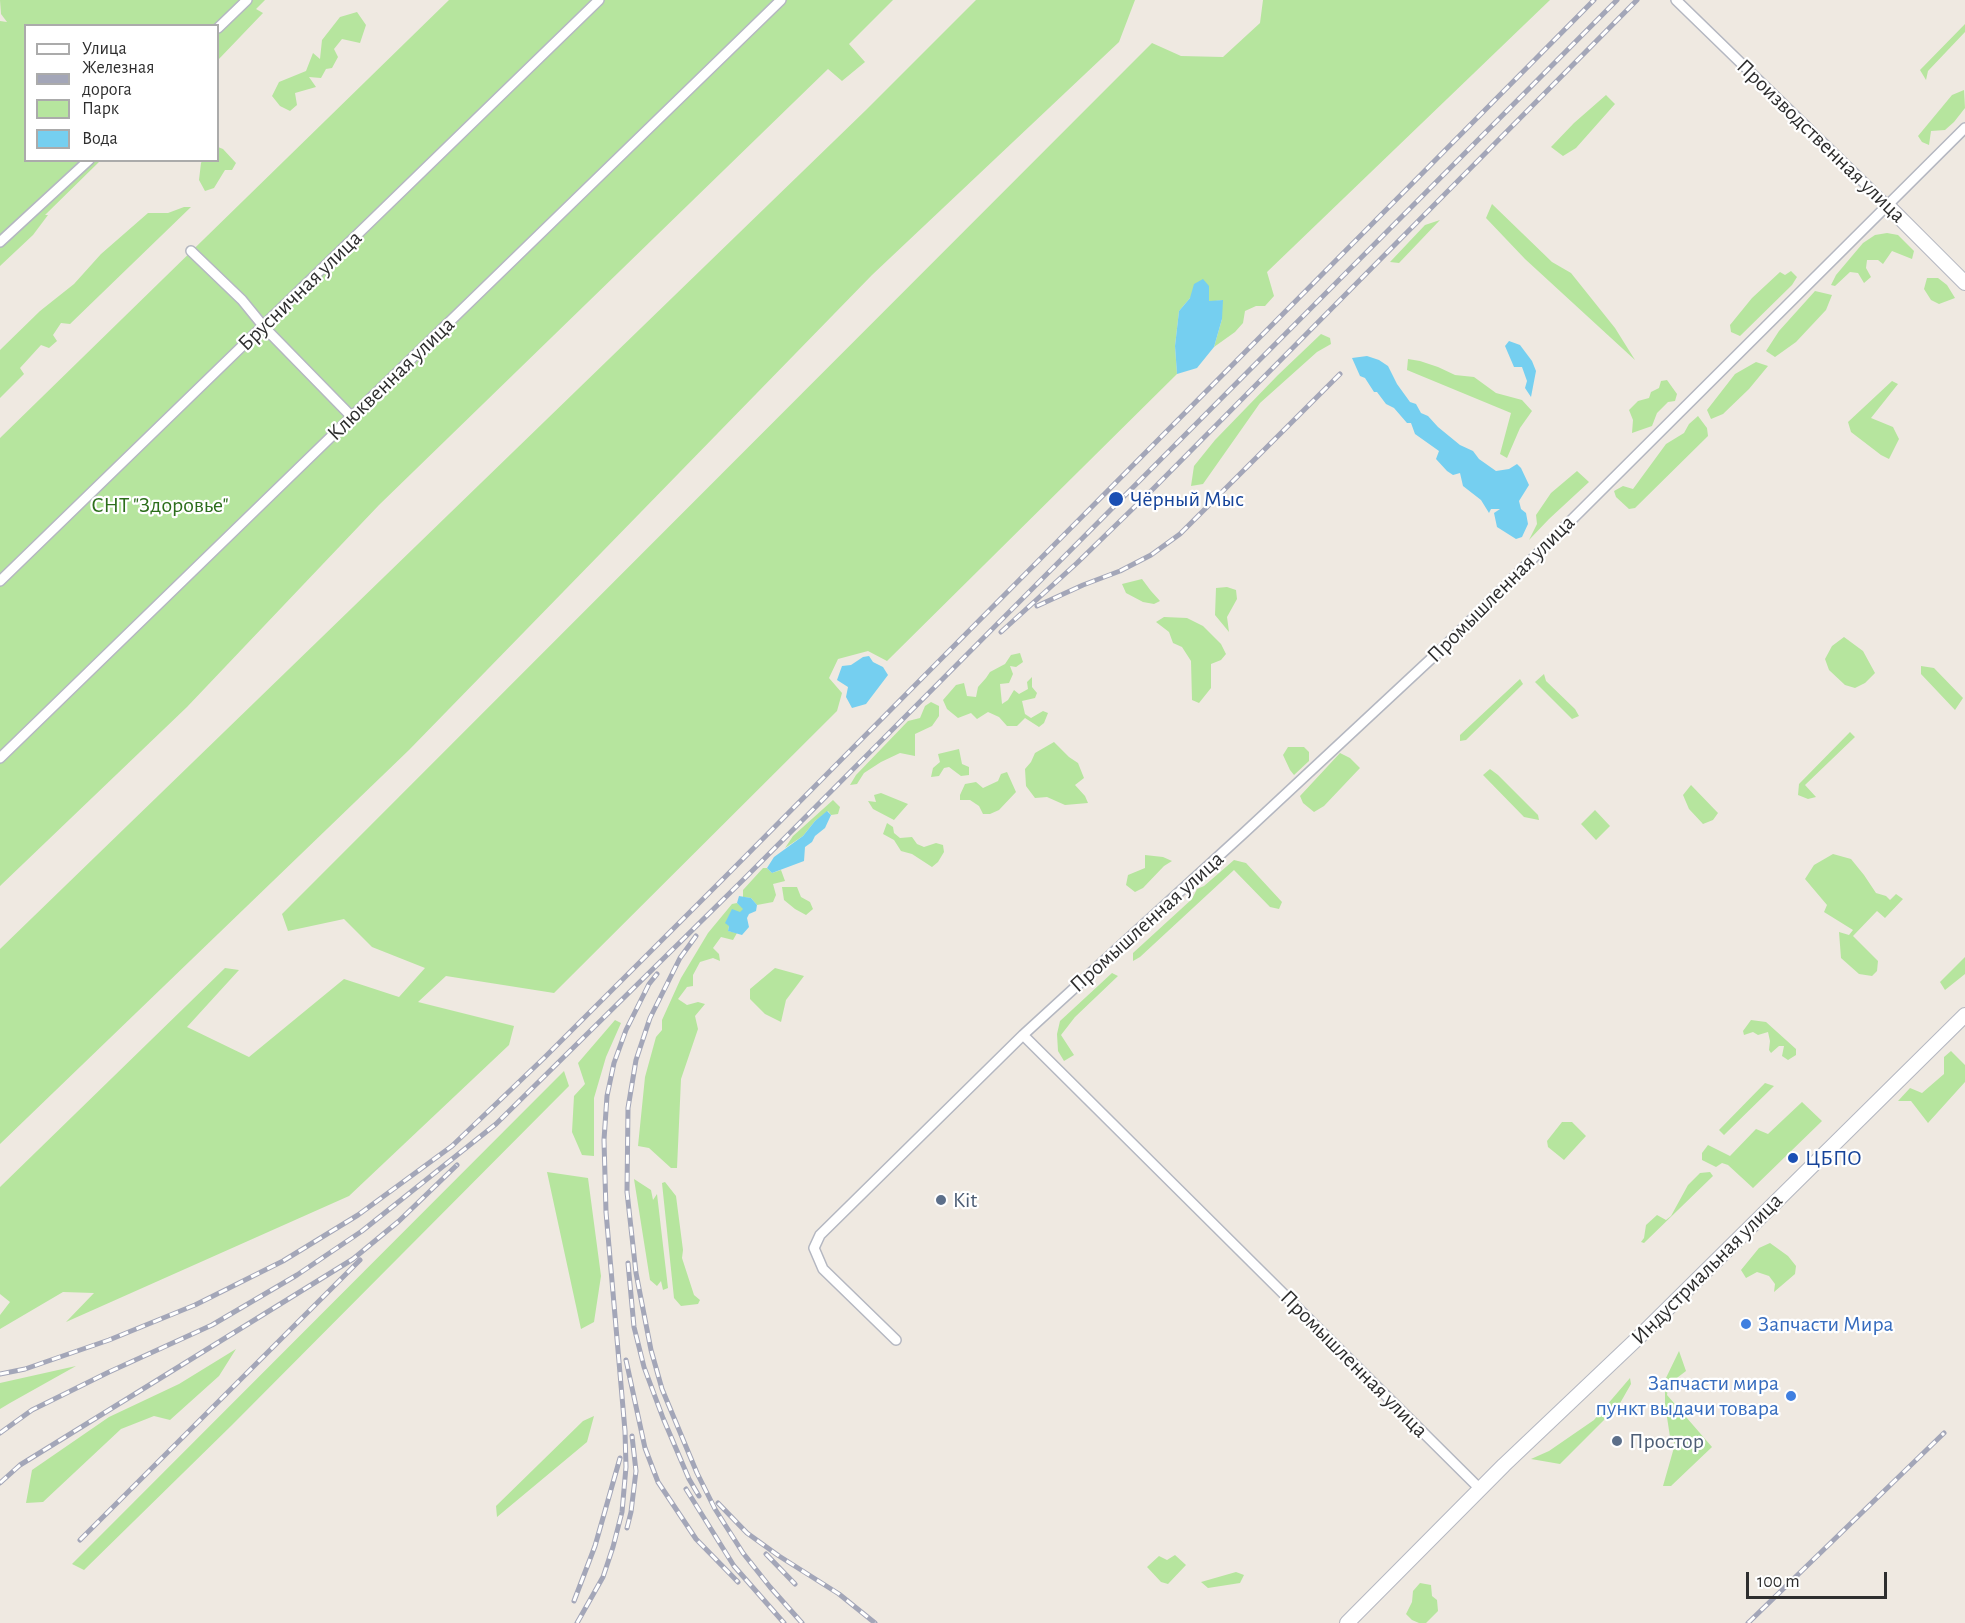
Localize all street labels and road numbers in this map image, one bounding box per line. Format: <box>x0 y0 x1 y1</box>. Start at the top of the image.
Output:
street label: Производственная улица <box>1731 53 1911 229</box>
street label: Брусничная улица <box>232 225 368 357</box>
street label: Клюквенная улица <box>322 311 460 447</box>
street label: Промышленная улица <box>1422 510 1580 668</box>
street label: Промышленная улица <box>1064 846 1230 998</box>
street label: Индустриальная улица <box>1626 1188 1788 1350</box>
street label: Промышленная улица <box>1275 1285 1433 1443</box>

